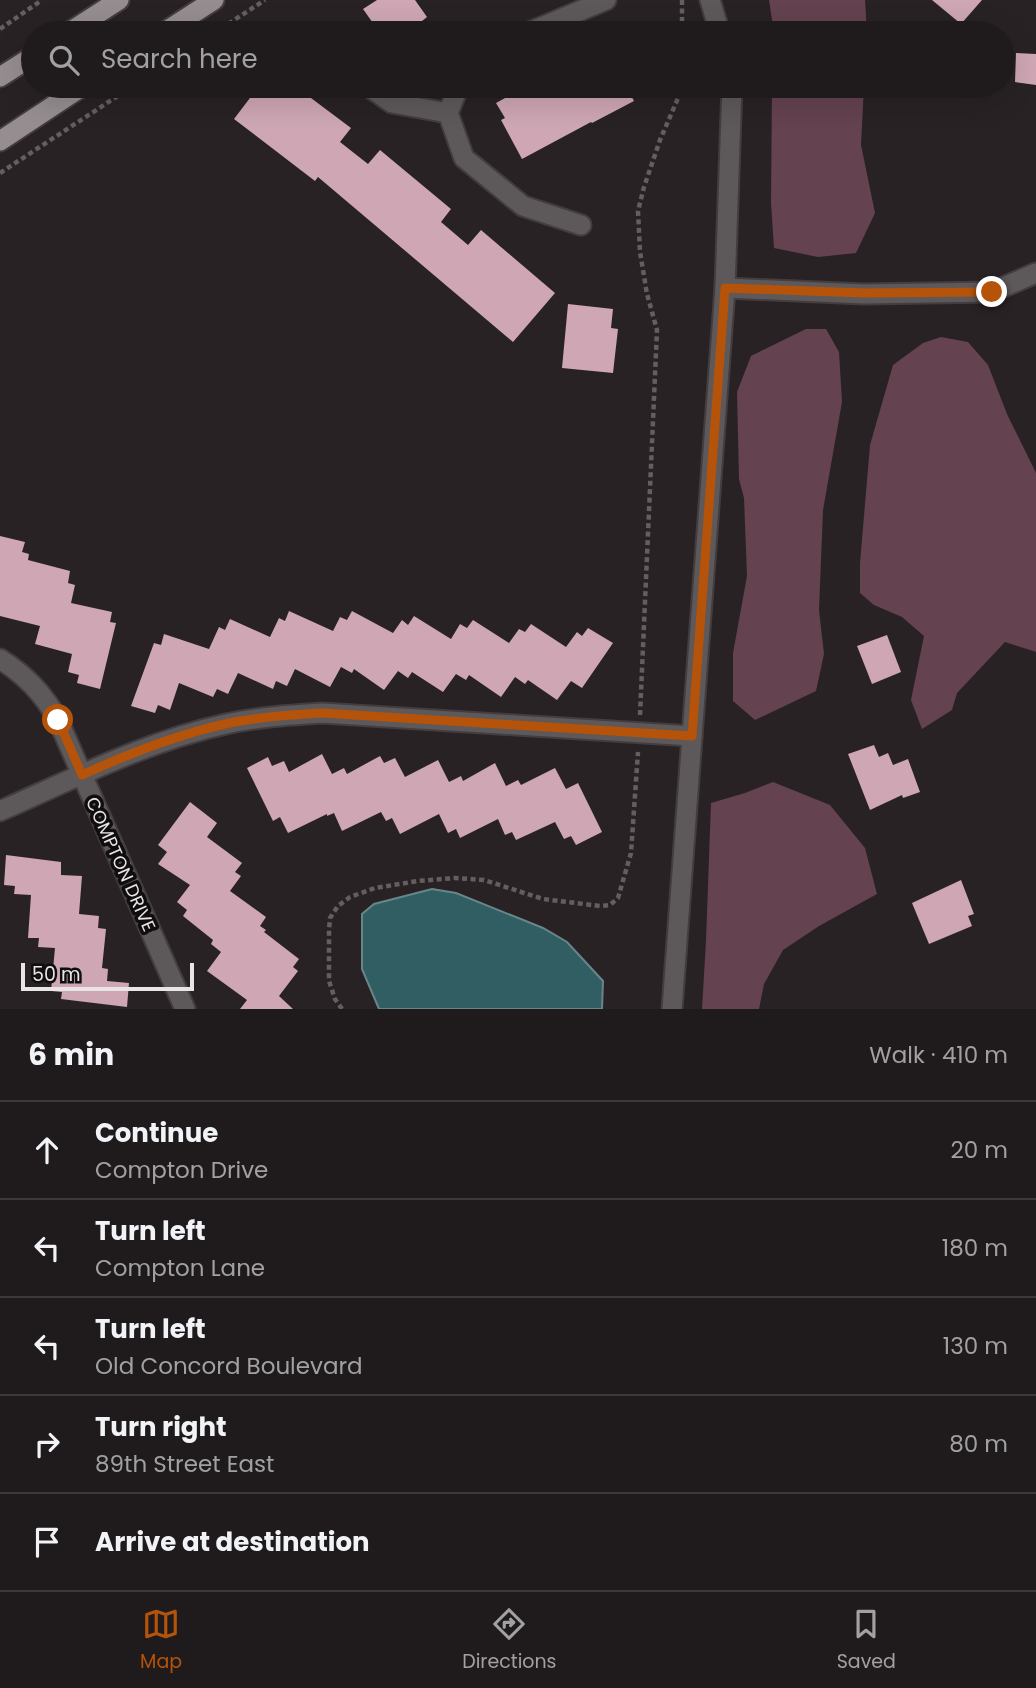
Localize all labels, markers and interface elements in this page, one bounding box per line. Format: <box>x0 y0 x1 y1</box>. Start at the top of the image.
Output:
search box <box>21 21 1015 98</box>
icon: search <box>45 41 83 79</box>
text: Search here <box>101 41 258 77</box>
route end <box>976 276 1007 307</box>
route start <box>42 704 73 735</box>
street label: COMPTON DRIVE <box>80 793 162 935</box>
scale bar <box>21 960 194 992</box>
text: 50 m <box>32 961 81 988</box>
text: 6 min <box>28 1033 114 1076</box>
text: Walk · 410 m <box>869 1039 1008 1071</box>
text: Continue <box>95 1115 218 1151</box>
icon: ahead <box>28 1131 66 1169</box>
text: 20 m <box>950 1134 1008 1166</box>
text: Compton Drive <box>95 1154 268 1186</box>
text: Turn left <box>95 1213 206 1249</box>
icon: left <box>28 1229 66 1267</box>
text: 180 m <box>942 1232 1008 1264</box>
text: Compton Lane <box>95 1252 265 1284</box>
text: Turn left <box>95 1311 206 1347</box>
icon: left <box>28 1327 66 1365</box>
text: 130 m <box>943 1330 1008 1362</box>
text: Old Concord Boulevard <box>95 1350 363 1382</box>
text: Turn right <box>95 1409 227 1445</box>
icon: right <box>28 1425 66 1463</box>
text: 80 m <box>949 1428 1008 1460</box>
text: 89th Street East <box>95 1448 274 1480</box>
icon: arrive <box>28 1523 66 1561</box>
text: Arrive at destination <box>95 1524 370 1560</box>
tab: Map <box>140 1605 182 1676</box>
tab: Directions <box>462 1605 557 1676</box>
tab: Saved <box>837 1605 896 1676</box>

